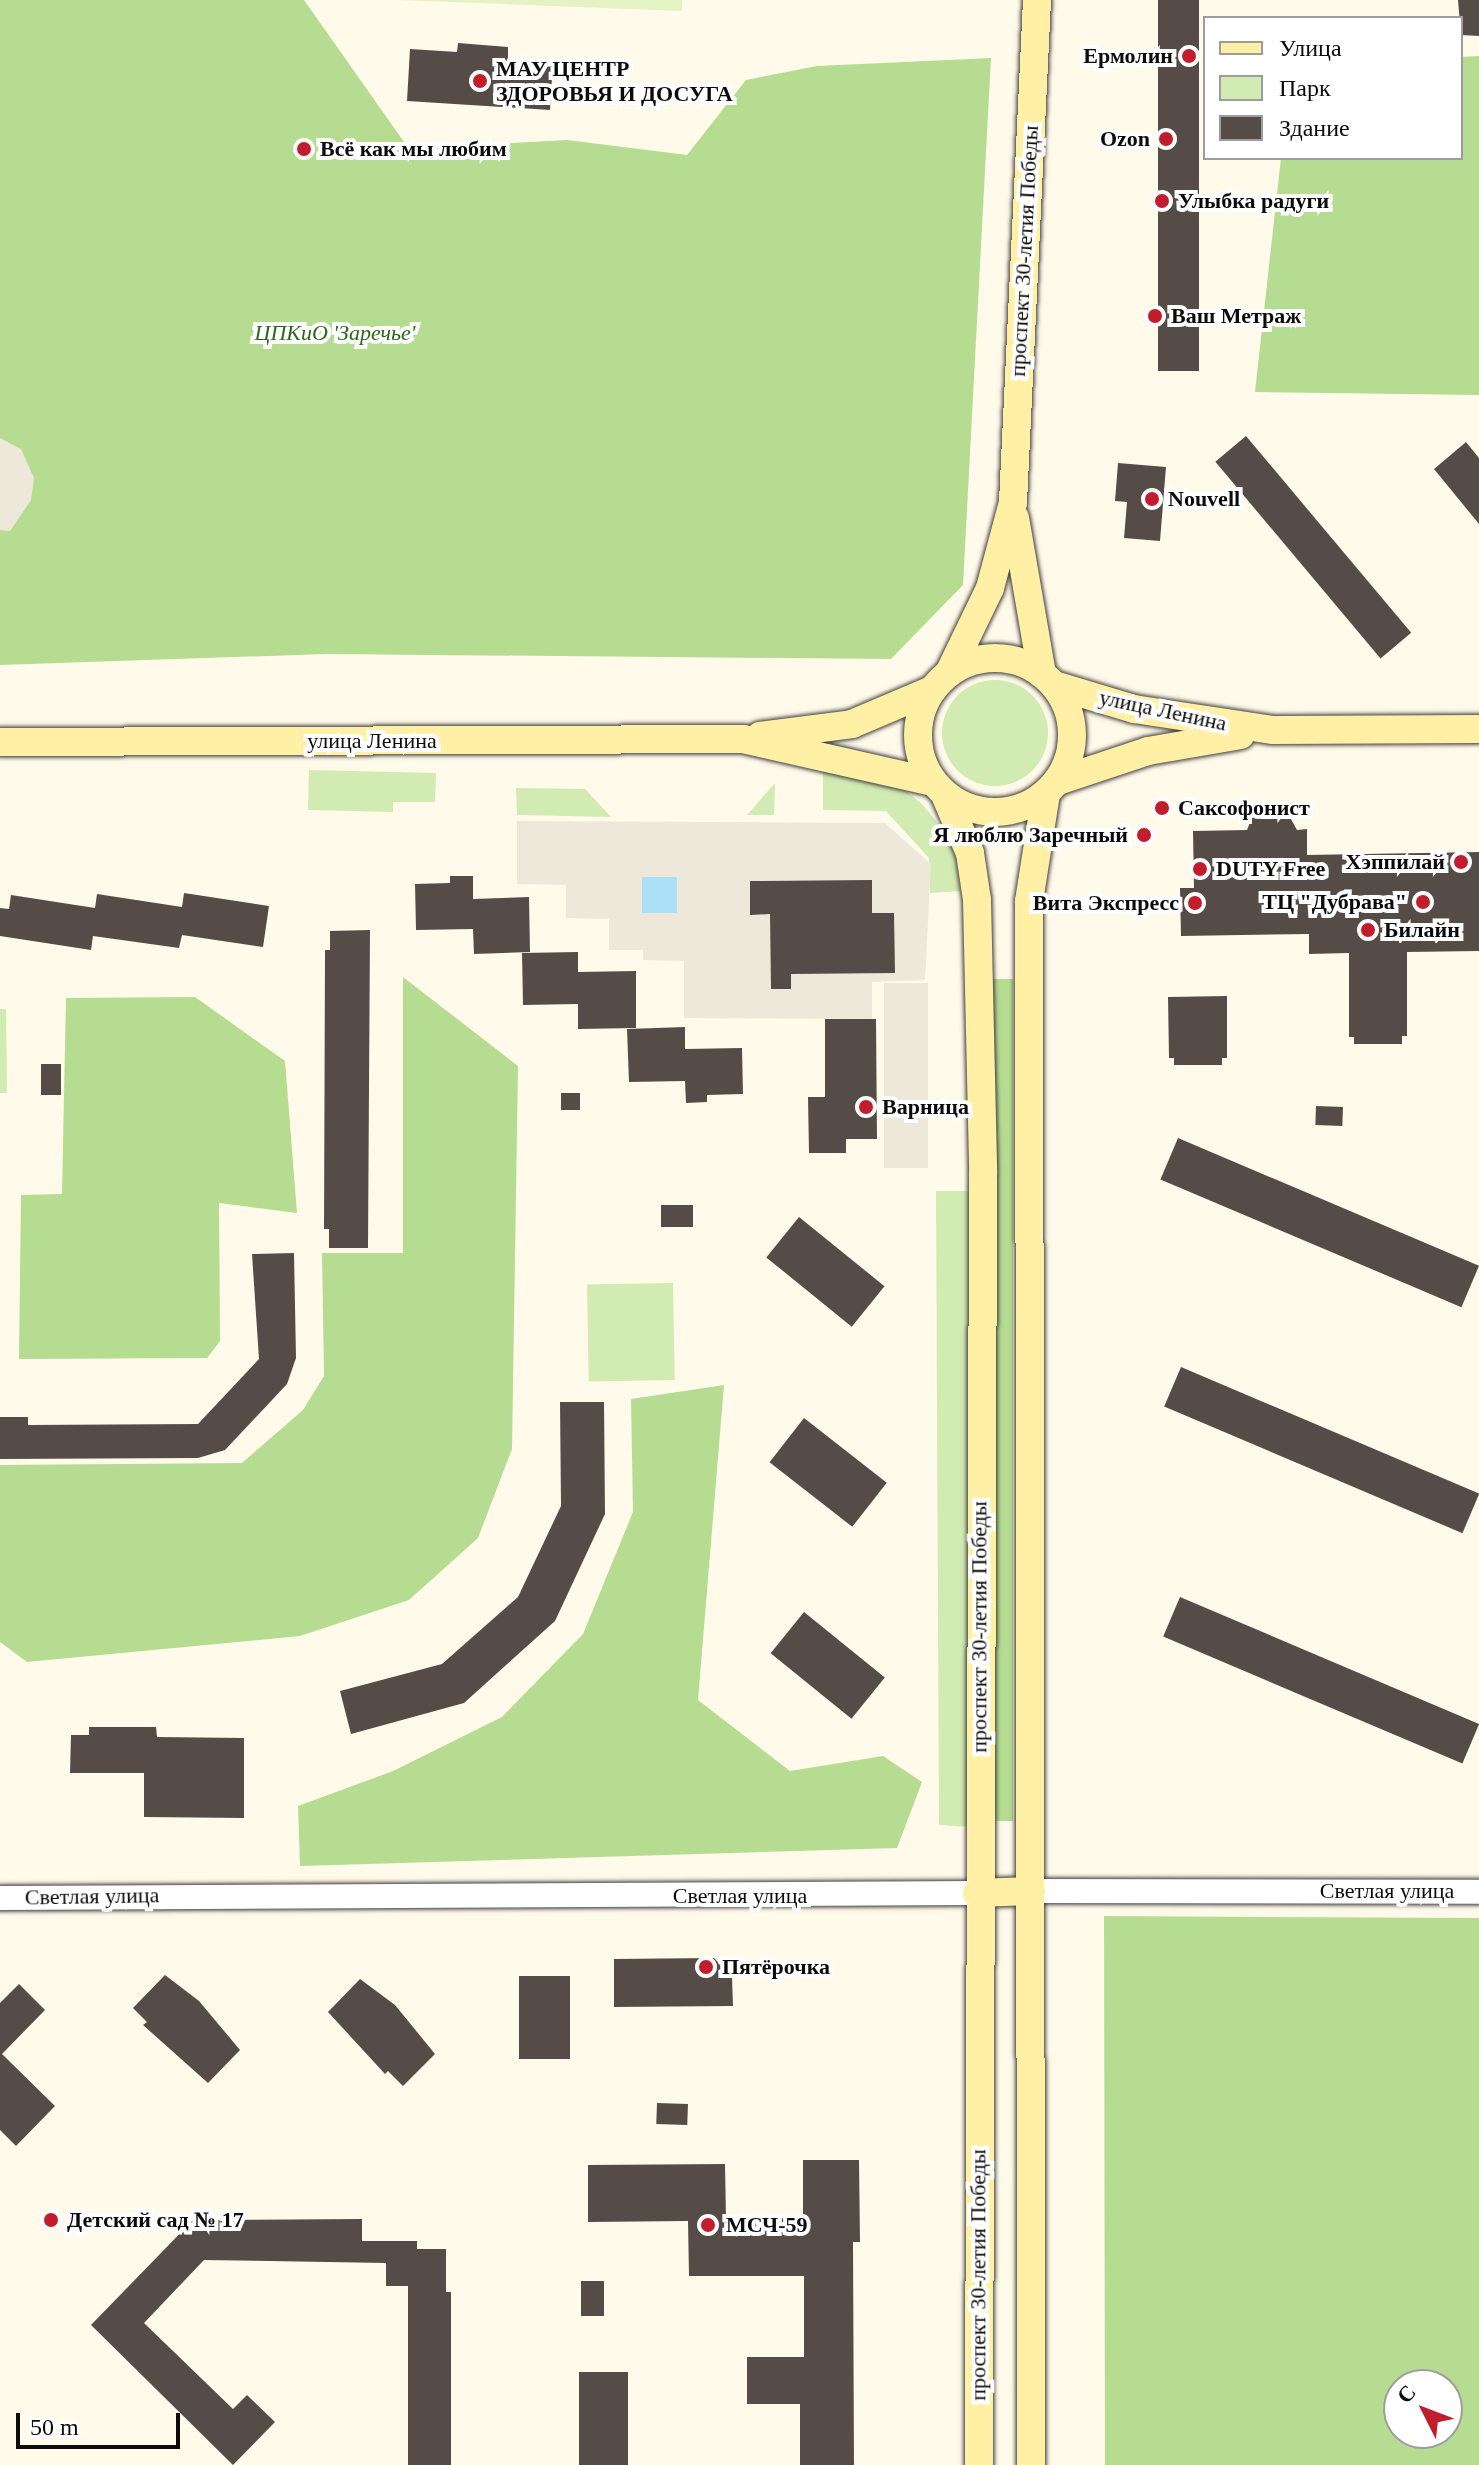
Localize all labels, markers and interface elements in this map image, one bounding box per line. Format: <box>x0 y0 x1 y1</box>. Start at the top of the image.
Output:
legend <box>1203 16 1463 160</box>
text: Улица <box>1279 35 1342 61</box>
place label: Ермолин <box>1083 43 1173 69</box>
marker: Ермолин <box>1180 47 1198 65</box>
place label: МАУ ЦЕНТР ЗДОРОВЬЯ И ДОСУГА <box>496 55 733 106</box>
marker: МАУ ЦЕНТР ЗДОРОВЬЯ И ДОСУГА <box>471 72 489 90</box>
text: Парк <box>1279 75 1331 101</box>
text: Здание <box>1279 115 1350 141</box>
street label: проспект 30-летия Победы <box>1004 125 1044 377</box>
place label: Ozon <box>1100 126 1150 152</box>
marker: Ozon <box>1157 130 1175 148</box>
place label: Всё как мы любим <box>320 136 507 162</box>
marker: Всё как мы любим <box>295 140 313 158</box>
place label: Улыбка радуги <box>1178 188 1329 214</box>
marker: Улыбка радуги <box>1153 192 1171 210</box>
place label: Ваш Метраж <box>1171 303 1301 329</box>
marker: Ваш Метраж <box>1146 307 1164 325</box>
park label: ЦПКиО 'Заречье' <box>255 320 415 346</box>
place label: Nouvell <box>1168 486 1240 512</box>
marker: Nouvell <box>1143 490 1161 508</box>
street label: улица Ленина <box>1097 684 1229 736</box>
street label: улица Ленина <box>307 728 437 754</box>
place label: Саксофонист <box>1178 795 1310 821</box>
marker: Саксофонист <box>1153 799 1171 817</box>
place label: Я люблю Заречный <box>933 822 1128 848</box>
marker: Я люблю Заречный <box>1135 826 1153 844</box>
place label: Хэппилай <box>1346 849 1445 875</box>
marker: Хэппилай <box>1452 853 1470 871</box>
place label: DUTY Free <box>1216 856 1326 882</box>
marker: DUTY Free <box>1191 860 1209 878</box>
place label: ТЦ "Дубрава" <box>1262 889 1407 915</box>
place label: Вита Экспресс <box>1033 890 1179 916</box>
marker: ТЦ "Дубрава" <box>1414 893 1432 911</box>
marker: Вита Экспресс <box>1186 894 1204 912</box>
place label: Билайн <box>1384 917 1460 943</box>
marker: Билайн <box>1359 921 1377 939</box>
place label: Варница <box>882 1094 969 1120</box>
marker: Варница <box>857 1098 875 1116</box>
street label: проспект 30-летия Победы <box>966 1501 992 1753</box>
street label: Светлая улица <box>1320 1878 1454 1904</box>
street label: Светлая улица <box>25 1882 159 1910</box>
street label: Светлая улица <box>673 1883 807 1909</box>
place label: Пятёрочка <box>722 1954 830 1980</box>
marker: Пятёрочка <box>697 1958 715 1976</box>
street label: проспект 30-летия Победы <box>965 2149 991 2401</box>
place label: Детский сад № 17 <box>67 2207 244 2233</box>
marker: Детский сад № 17 <box>42 2211 60 2229</box>
place label: МСЧ-59 <box>726 2212 808 2238</box>
marker: МСЧ-59 <box>697 2214 719 2236</box>
north arrow <box>1383 2369 1463 2449</box>
text: С <box>1392 2380 1421 2408</box>
scale bar <box>20 2397 184 2447</box>
text: 50 m <box>30 2414 79 2440</box>

